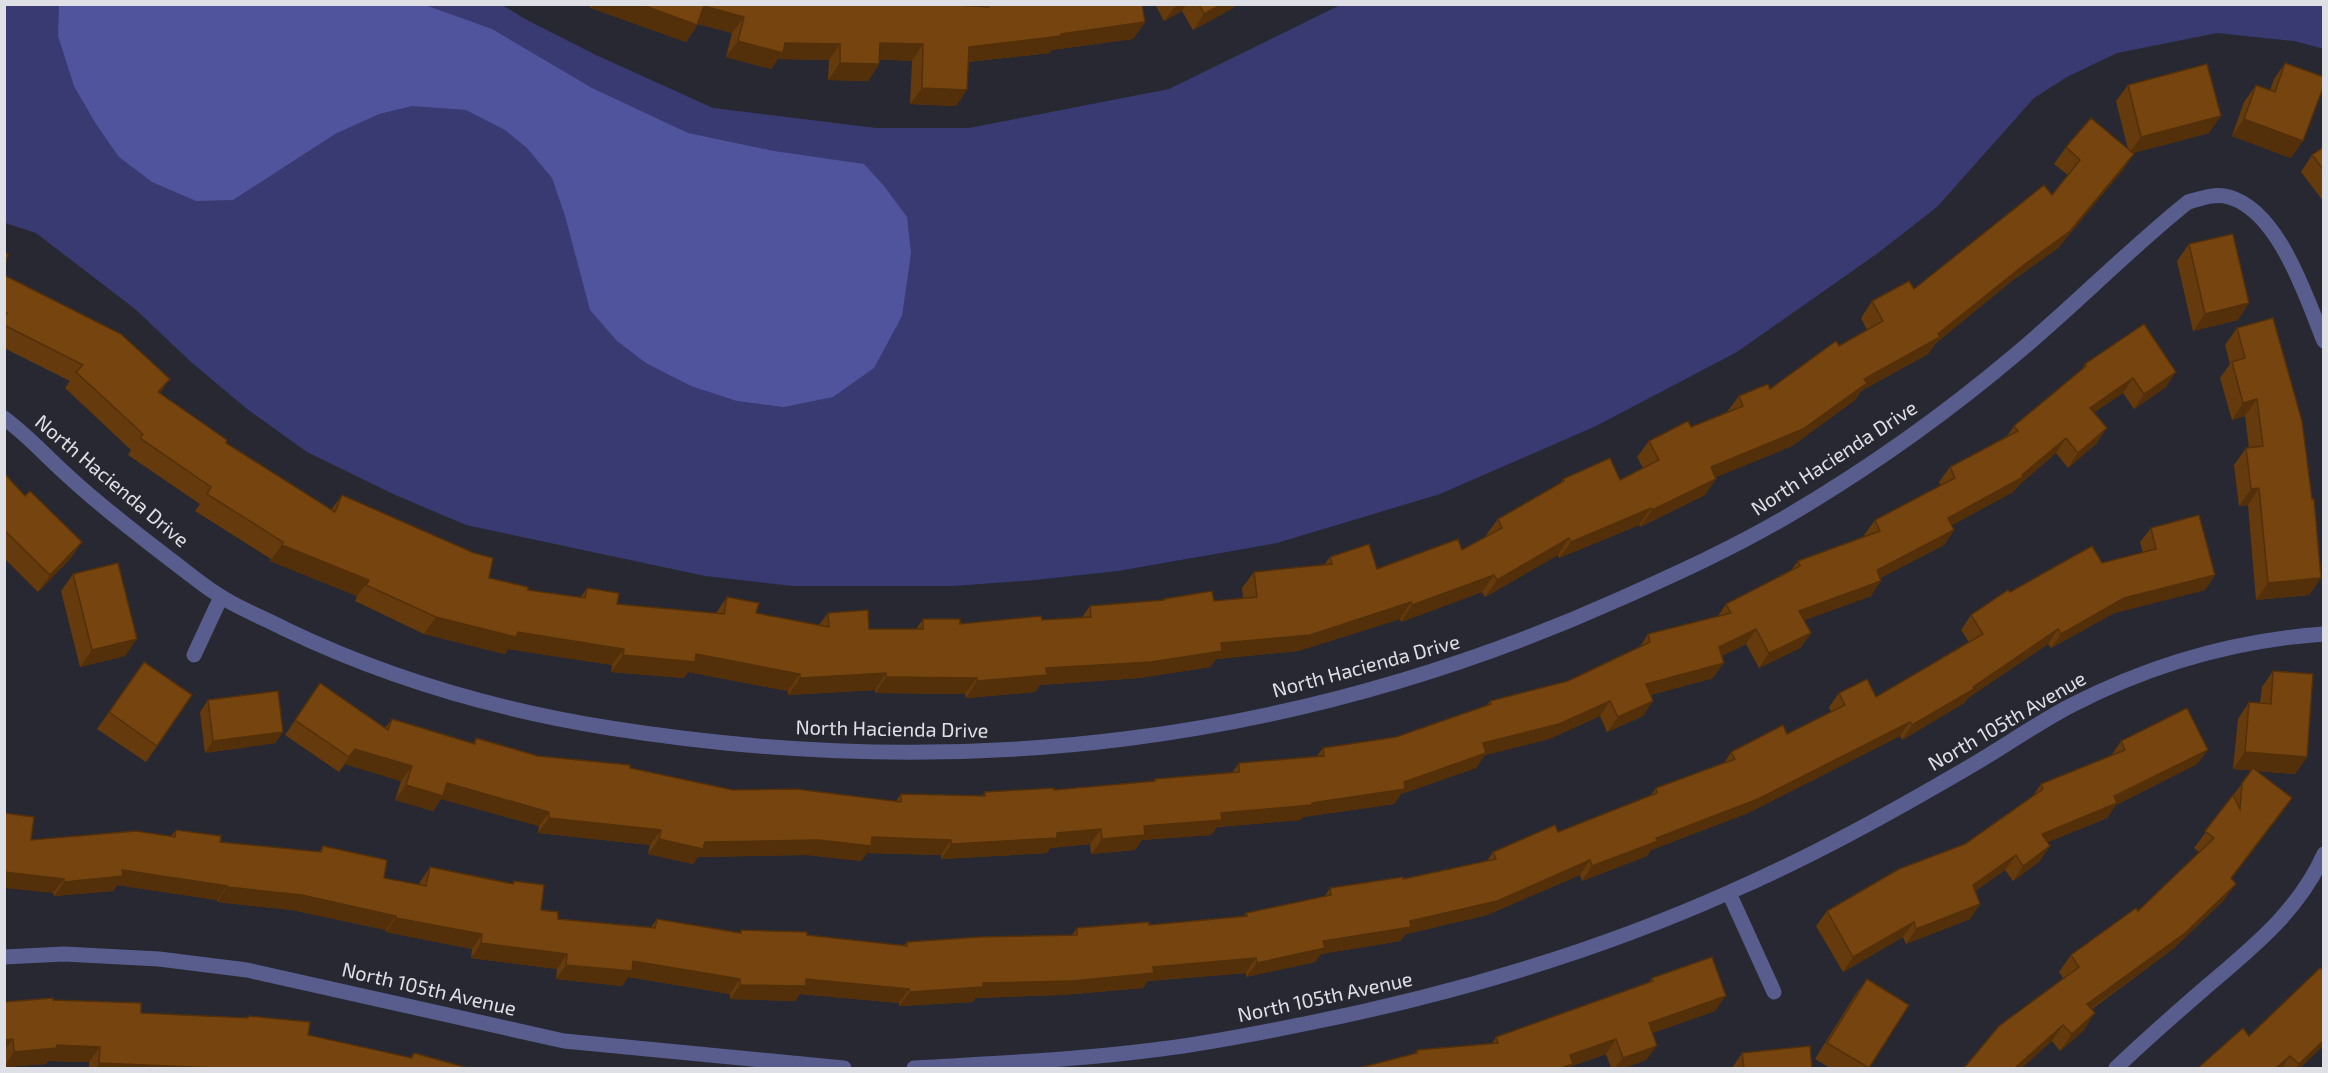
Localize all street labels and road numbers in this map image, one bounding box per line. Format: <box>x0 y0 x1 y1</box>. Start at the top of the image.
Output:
street label: North Hacienda Drive <box>1746 395 1921 520</box>
street label: North Hacienda Drive <box>31 409 194 551</box>
street label: North Hacienda Drive <box>1269 628 1462 702</box>
street label: North 105th Avenue <box>1923 665 2090 775</box>
street label: North Hacienda Drive <box>795 714 989 742</box>
street label: North 105th Avenue <box>340 956 519 1020</box>
street label: North 105th Avenue <box>1235 966 1414 1026</box>

